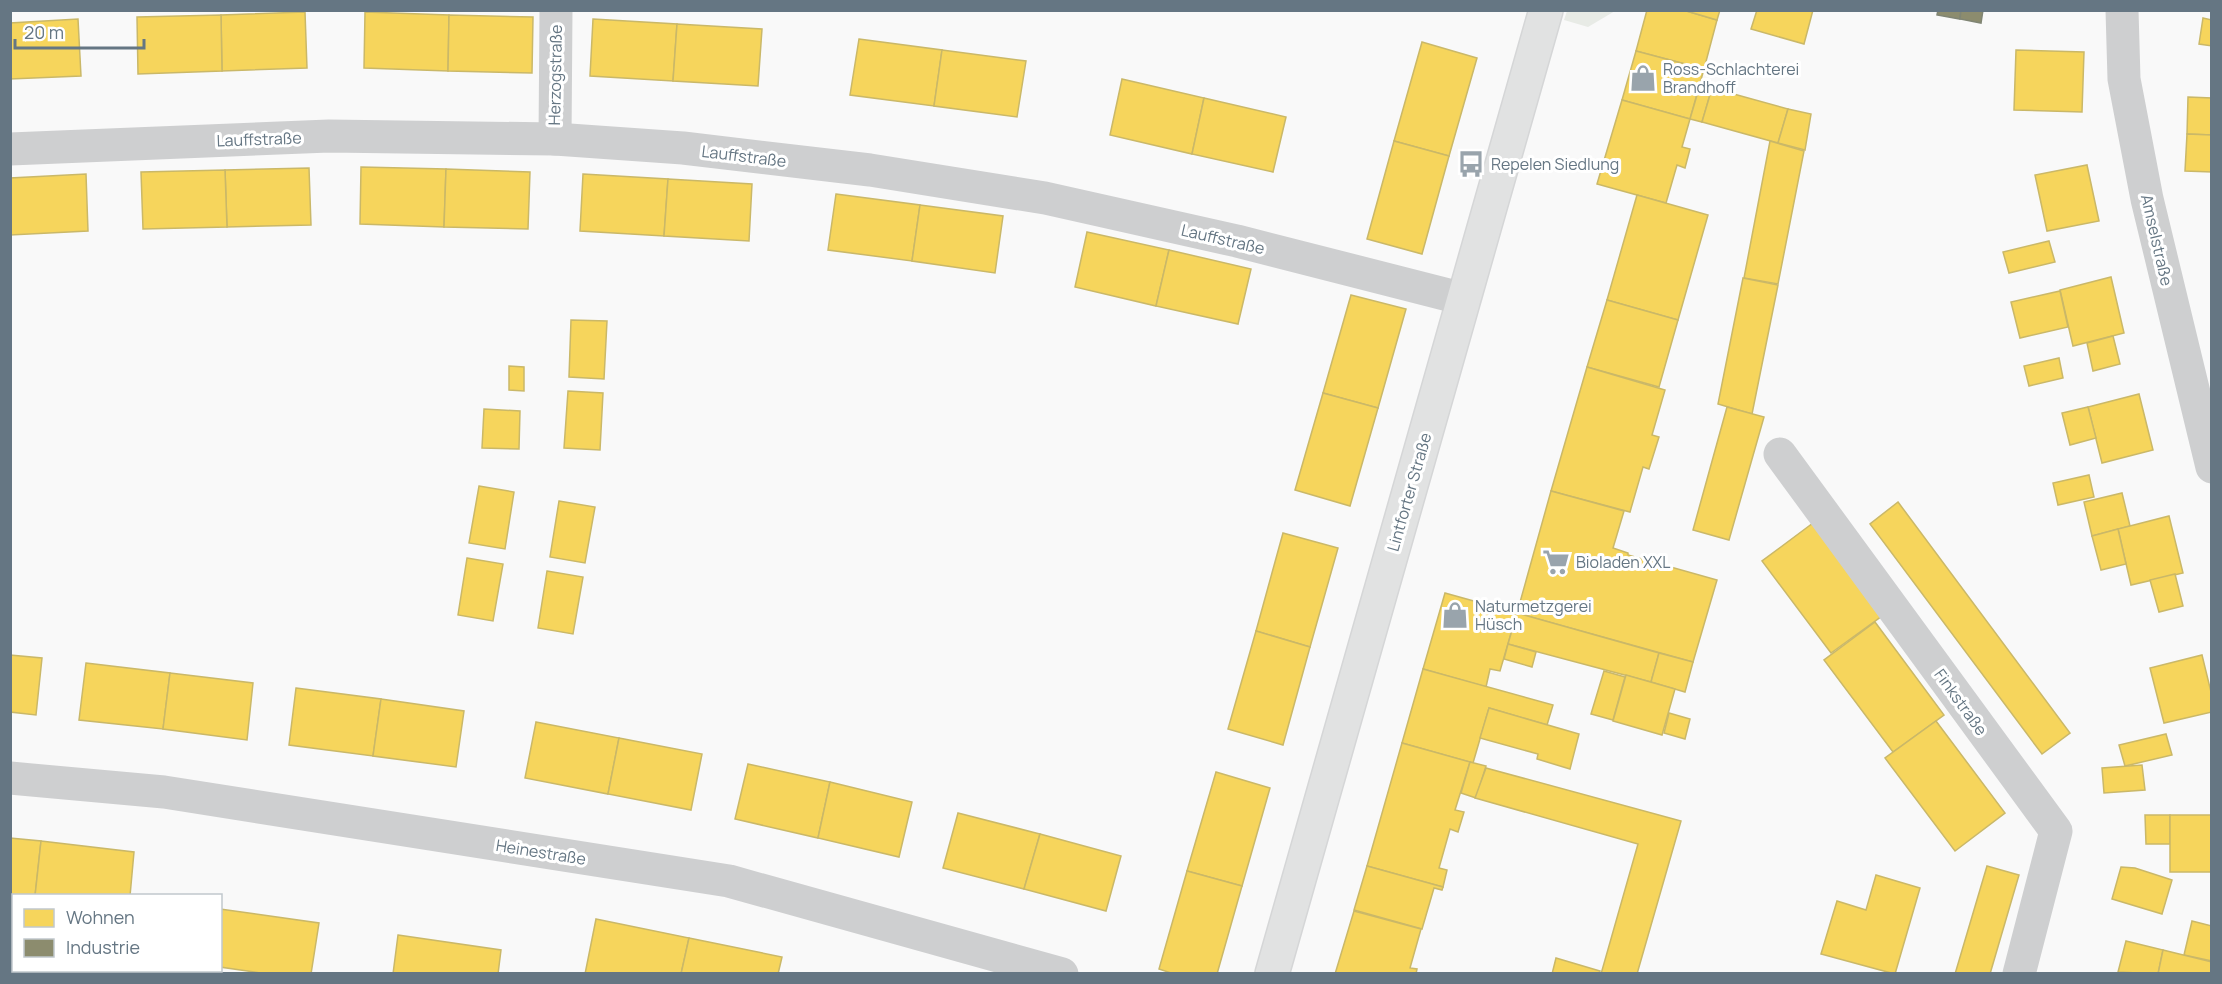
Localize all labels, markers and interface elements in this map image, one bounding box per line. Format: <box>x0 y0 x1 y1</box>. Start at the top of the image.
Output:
scale bar <box>15 12 144 50</box>
text: 20 m <box>24 20 64 44</box>
street label: Herzogstraße <box>543 24 567 126</box>
place label: Ross-Schlachterei Brandhoff <box>1663 58 1799 98</box>
shop icon: Ross-Schlachterei Brandhoff <box>1628 63 1658 93</box>
street label: Lauffstraße <box>216 127 302 151</box>
street label: Lauffstraße <box>700 140 788 172</box>
bus stop icon: Repelen Siedlung <box>1456 149 1486 179</box>
place label: Repelen Siedlung <box>1491 153 1619 175</box>
street label: Amselstraße <box>2136 192 2178 288</box>
street label: Lauffstraße <box>1179 219 1267 259</box>
street label: Lintforter Straße <box>1382 430 1436 554</box>
supermarket icon: Bioladen XXL <box>1541 547 1571 577</box>
place label: Bioladen XXL <box>1576 551 1671 573</box>
place label: Naturmetzgerei Hüsch <box>1475 595 1592 635</box>
shop icon: Naturmetzgerei Hüsch <box>1440 600 1470 630</box>
street label: Finkstraße <box>1929 664 1993 740</box>
street label: Heinestraße <box>494 834 588 870</box>
legend <box>12 894 222 972</box>
text: Wohnen <box>66 905 135 929</box>
text: Industrie <box>66 935 140 959</box>

